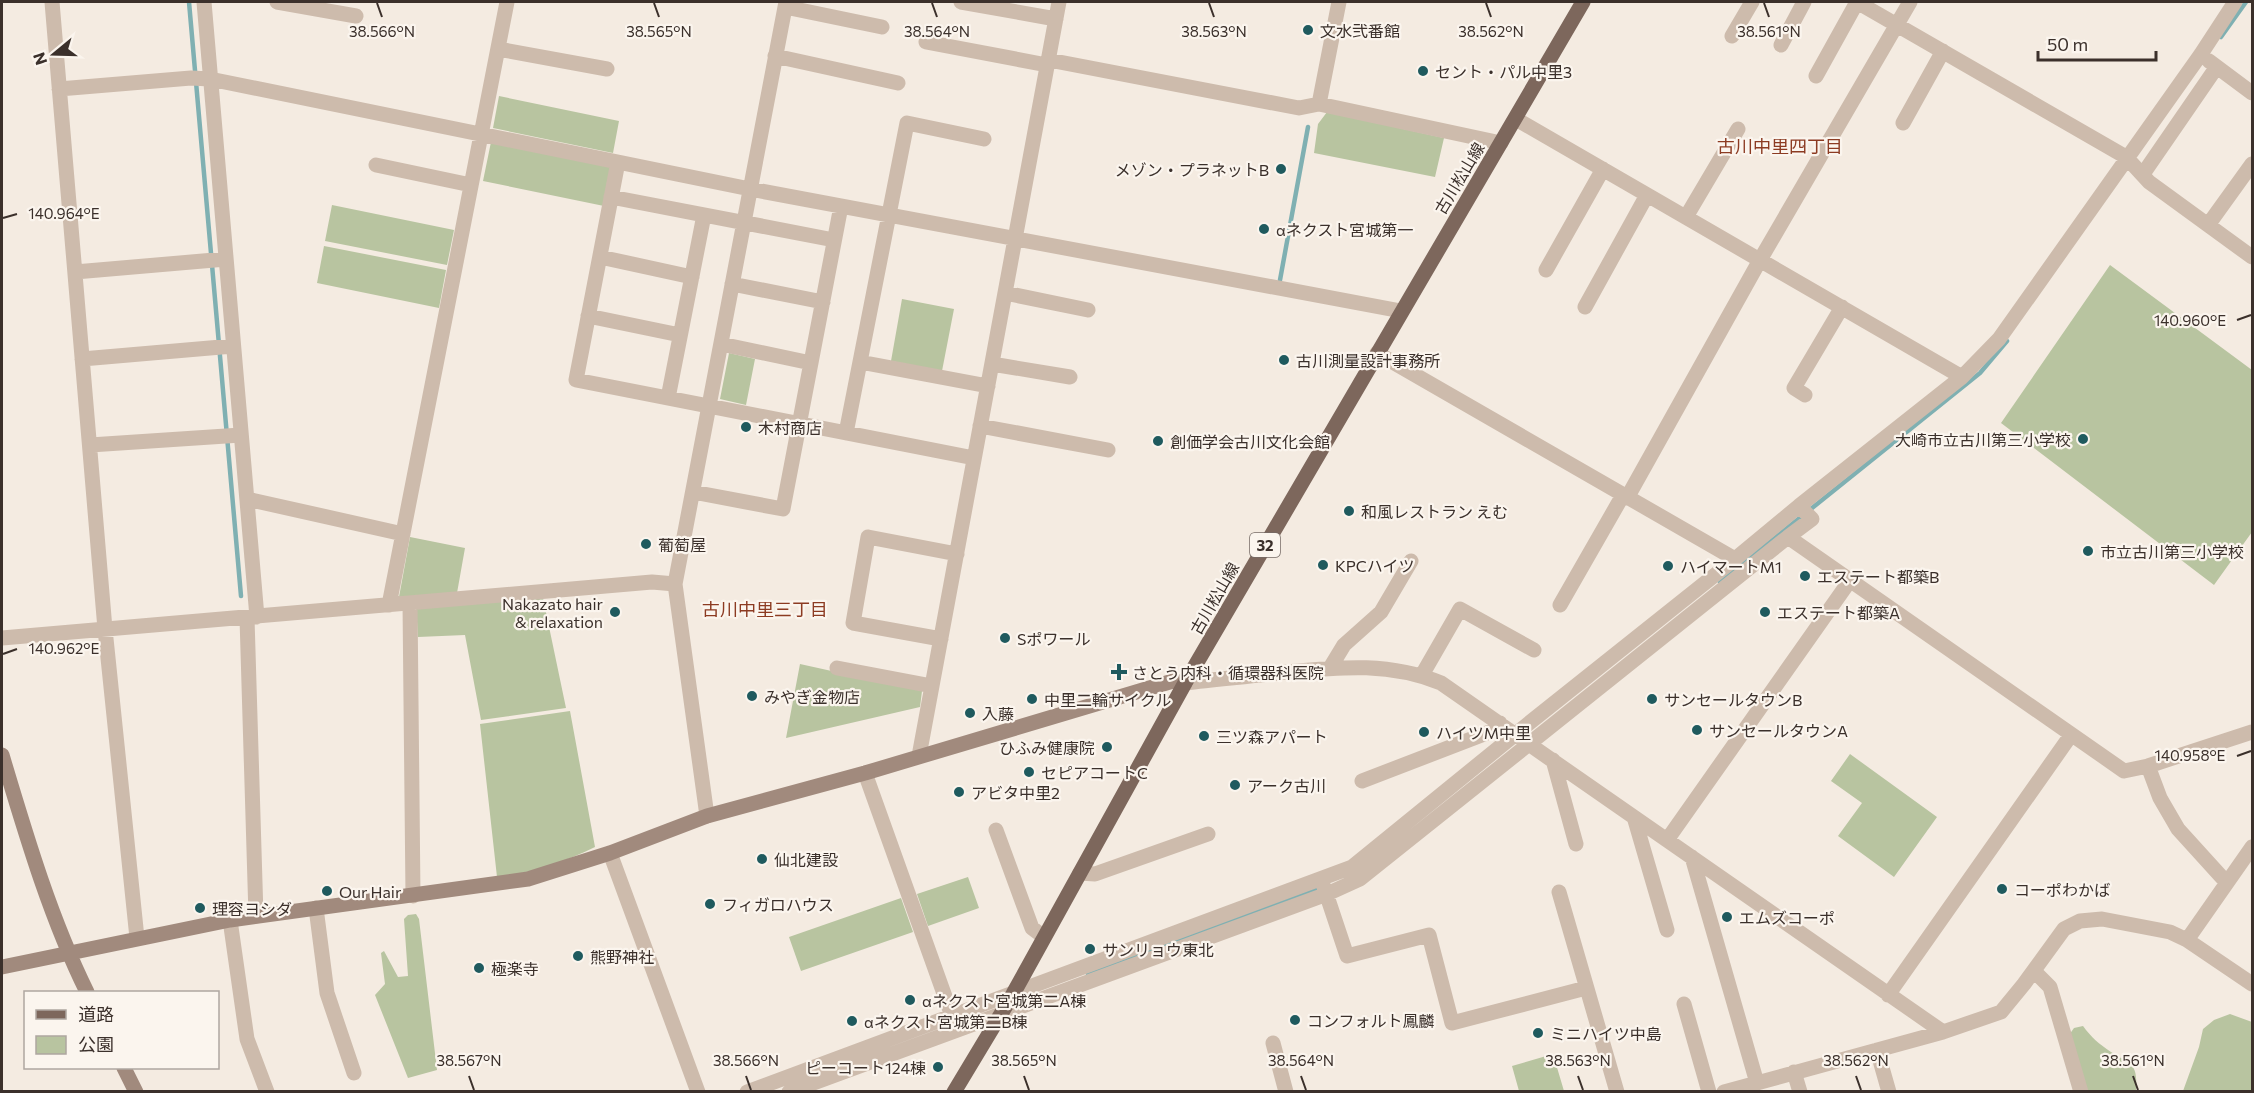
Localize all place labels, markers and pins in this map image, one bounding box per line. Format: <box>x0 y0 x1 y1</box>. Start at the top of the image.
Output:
place label: 文水弐番館 <box>1320 21 1400 40</box>
marker: 文水弐番館 <box>1301 23 1315 37</box>
place label: セント・パル中里3 <box>1435 62 1572 81</box>
marker: セント・パル中里3 <box>1416 64 1430 78</box>
place label: メゾン・プラネットB <box>1115 160 1269 179</box>
marker: メゾン・プラネットB <box>1274 162 1288 176</box>
place label: αネクスト宮城第一 <box>1276 220 1413 239</box>
marker: αネクスト宮城第一 <box>1257 222 1271 236</box>
place label: 古川測量設計事務所 <box>1296 351 1440 370</box>
marker: 古川測量設計事務所 <box>1277 353 1291 367</box>
place label: 木村商店 <box>758 418 822 437</box>
marker: 木村商店 <box>739 420 753 434</box>
place label: 大崎市立古川第三小学校 <box>1895 430 2071 449</box>
place label: 創価学会古川文化会館 <box>1170 432 1330 451</box>
marker: 大崎市立古川第三小学校 <box>2076 432 2090 446</box>
marker: 創価学会古川文化会館 <box>1151 434 1165 448</box>
place label: 和風レストラン えむ <box>1361 502 1508 521</box>
marker: 和風レストラン えむ <box>1342 504 1356 518</box>
place label: 葡萄屋 <box>658 535 706 554</box>
marker: 葡萄屋 <box>639 537 653 551</box>
place label: 市立古川第三小学校 <box>2100 542 2244 561</box>
marker: 市立古川第三小学校 <box>2081 544 2095 558</box>
place label: KPCハイツ <box>1335 556 1414 575</box>
place label: ハイマートM1 <box>1680 557 1782 576</box>
marker: KPCハイツ <box>1316 558 1330 572</box>
marker: ハイマートM1 <box>1661 559 1675 573</box>
place label: エステート都築B <box>1817 567 1939 586</box>
marker: エステート都築B <box>1798 569 1812 583</box>
place label: Nakazato hair & relaxation <box>502 594 604 631</box>
place label: エステート都築A <box>1777 603 1900 622</box>
marker: Nakazato hair & relaxation <box>608 605 622 619</box>
marker: エステート都築A <box>1758 605 1772 619</box>
place label: Sポワール <box>1017 629 1090 648</box>
marker: Sポワール <box>998 631 1012 645</box>
marker: さとう内科・循環器科医院 <box>1110 663 1128 681</box>
place label: さとう内科・循環器科医院 <box>1132 663 1324 682</box>
place label: みやぎ金物店 <box>764 687 860 706</box>
marker: みやぎ金物店 <box>745 689 759 703</box>
place label: 中里二輪サイクル <box>1044 690 1171 709</box>
place label: サンセールタウンB <box>1664 690 1802 709</box>
marker: 中里二輪サイクル <box>1025 692 1039 706</box>
marker: サンセールタウンB <box>1645 692 1659 706</box>
place label: 入藤 <box>982 704 1014 723</box>
marker: 入藤 <box>963 706 977 720</box>
place label: サンセールタウンA <box>1709 721 1848 740</box>
place label: ハイツM中里 <box>1436 723 1531 742</box>
marker: サンセールタウンA <box>1690 723 1704 737</box>
marker: ハイツM中里 <box>1417 725 1431 739</box>
place label: 三ツ森アパート <box>1216 727 1328 746</box>
marker: 三ツ森アパート <box>1197 729 1211 743</box>
place label: ひふみ健康院 <box>999 738 1095 757</box>
marker: ひふみ健康院 <box>1100 740 1114 754</box>
place label: セピアコートC <box>1041 763 1148 782</box>
marker: セピアコートC <box>1022 765 1036 779</box>
place label: アーク古川 <box>1247 776 1326 795</box>
marker: アーク古川 <box>1228 778 1242 792</box>
place label: アビタ中里2 <box>971 783 1060 802</box>
marker: アビタ中里2 <box>952 785 966 799</box>
place label: 仙北建設 <box>774 850 838 869</box>
marker: 仙北建設 <box>755 852 769 866</box>
place label: コーポわかば <box>2014 880 2110 899</box>
place label: Our Hair <box>339 882 402 901</box>
marker: コーポわかば <box>1995 882 2009 896</box>
marker: Our Hair <box>320 884 334 898</box>
place label: フィガロハウス <box>722 895 834 914</box>
marker: フィガロハウス <box>703 897 717 911</box>
place label: 理容ヨシダ <box>212 899 292 918</box>
marker: 理容ヨシダ <box>193 901 207 915</box>
place label: エムズコーポ <box>1739 908 1835 927</box>
marker: エムズコーポ <box>1720 910 1734 924</box>
place label: サンリョウ東北 <box>1102 940 1214 959</box>
marker: サンリョウ東北 <box>1083 942 1097 956</box>
place label: 熊野神社 <box>590 947 654 966</box>
marker: 熊野神社 <box>571 949 585 963</box>
place label: 極楽寺 <box>491 959 539 978</box>
marker: 極楽寺 <box>472 961 486 975</box>
place label: αネクスト宮城第二A棟 <box>922 991 1086 1010</box>
marker: αネクスト宮城第二A棟 <box>903 993 917 1007</box>
place label: コンフォルト鳳麟 <box>1307 1011 1435 1030</box>
place label: αネクスト宮城第二B棟 <box>864 1012 1028 1031</box>
marker: コンフォルト鳳麟 <box>1288 1013 1302 1027</box>
marker: αネクスト宮城第二B棟 <box>845 1014 859 1028</box>
place label: ミニハイツ中島 <box>1550 1024 1662 1043</box>
marker: ミニハイツ中島 <box>1531 1026 1545 1040</box>
place label: ピーコート124棟 <box>805 1058 926 1077</box>
marker: ピーコート124棟 <box>931 1060 945 1074</box>

